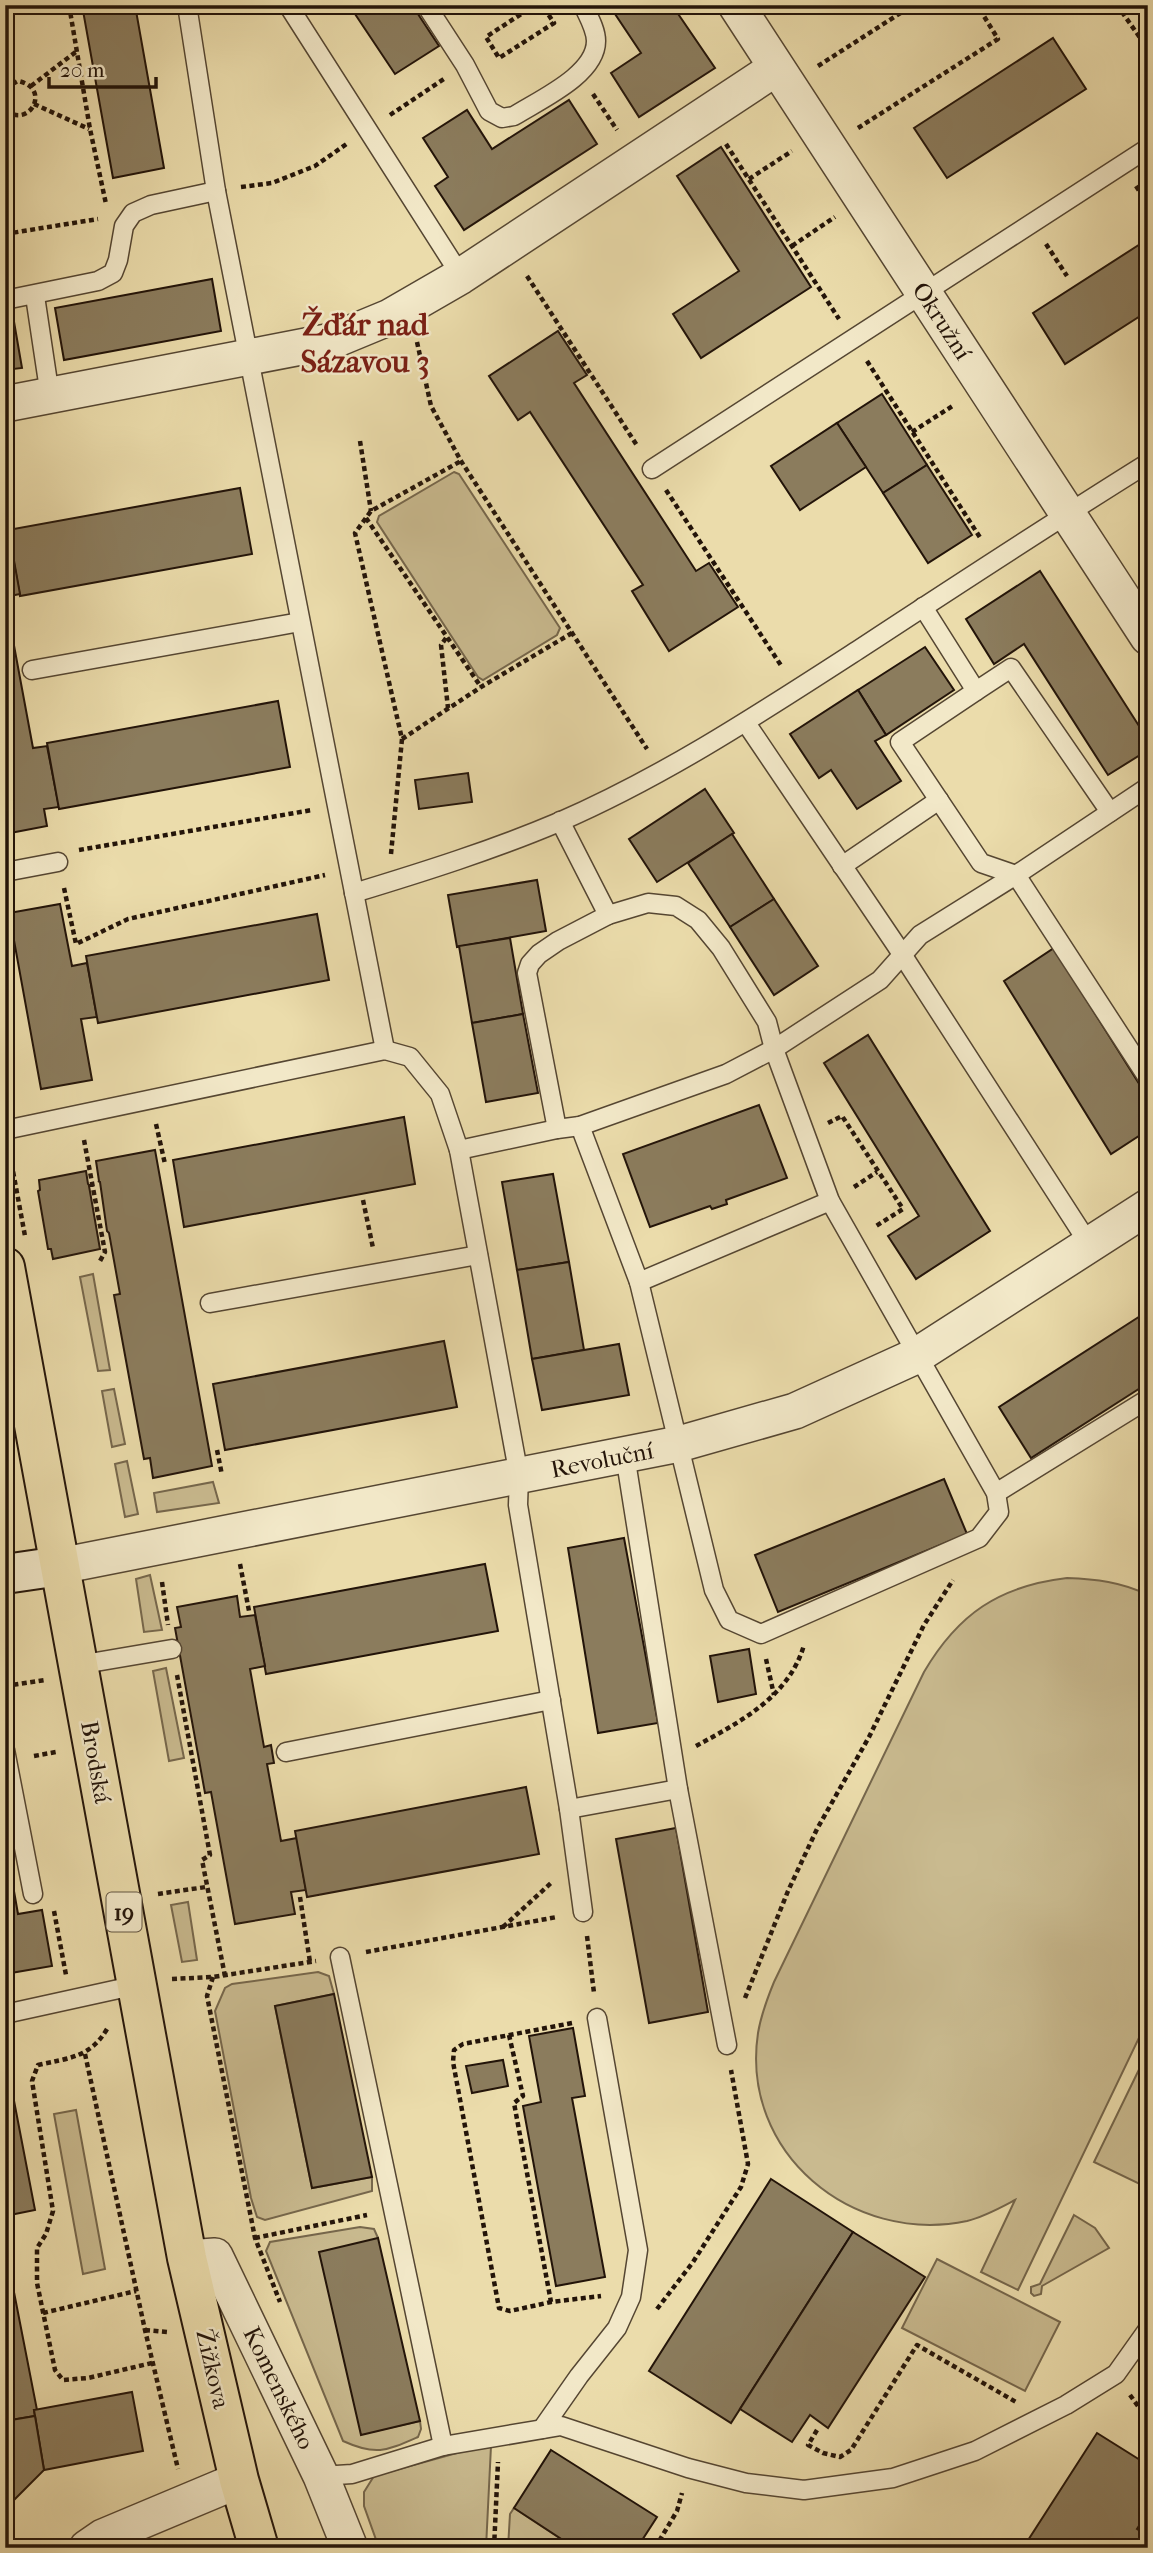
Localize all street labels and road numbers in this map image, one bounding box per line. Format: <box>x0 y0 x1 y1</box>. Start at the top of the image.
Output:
street label: Okružní <box>907 277 978 366</box>
street label: Revoluční <box>548 1436 657 1484</box>
street label: Brodská <box>75 1719 117 1806</box>
road number: 19 <box>106 1893 142 1932</box>
street label: Komenského <box>237 2322 321 2454</box>
street label: Žižkova <box>190 2326 237 2412</box>

